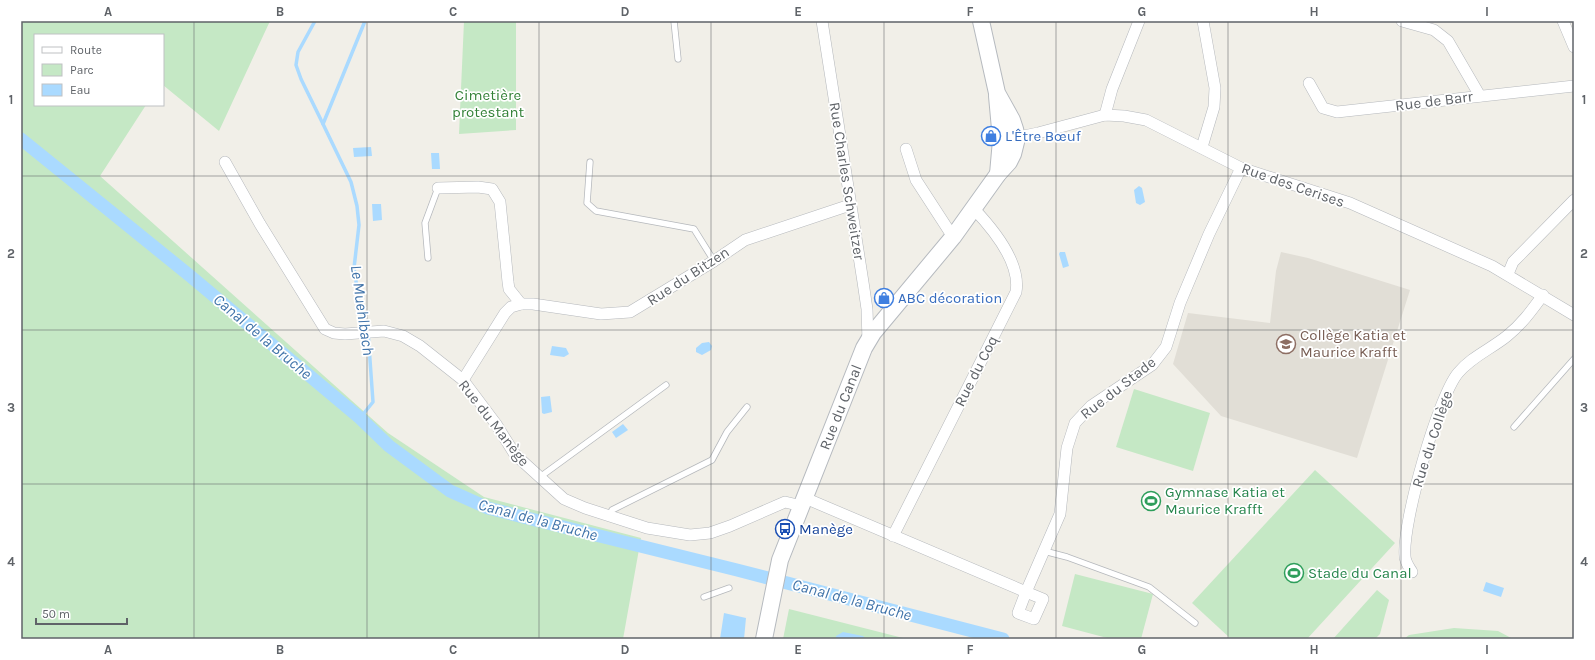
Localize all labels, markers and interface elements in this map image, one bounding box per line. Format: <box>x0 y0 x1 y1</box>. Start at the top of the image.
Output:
text: A <box>104 4 112 19</box>
text: B <box>276 4 284 19</box>
text: C <box>449 4 457 19</box>
text: D <box>621 4 630 19</box>
text: E <box>794 4 802 19</box>
text: F <box>966 4 974 19</box>
text: G <box>1138 4 1146 19</box>
text: H <box>1309 4 1319 19</box>
text: I <box>1485 4 1489 19</box>
legend <box>34 34 164 106</box>
text: Route <box>70 43 102 57</box>
text: Parc <box>70 63 94 77</box>
text: Eau <box>70 83 91 97</box>
park label: Cimetière protestant <box>452 86 524 121</box>
street label: Rue de Barr <box>1394 87 1474 115</box>
text: 1 <box>9 92 13 107</box>
text: 1 <box>1582 92 1586 107</box>
street label: Rue Charles Schweitzer <box>826 101 868 262</box>
shop icon: L'Être Bœuf <box>980 125 1002 147</box>
place label: L'Être Bœuf <box>1005 127 1082 145</box>
street label: Rue des Cerises <box>1239 159 1347 211</box>
street label: Rue du Bitzen <box>644 243 732 309</box>
text: 2 <box>7 246 15 261</box>
text: 2 <box>1580 246 1588 261</box>
water label: Le Muehlbach <box>347 264 378 357</box>
shop icon: ABC décoration <box>873 287 895 309</box>
place label: ABC décoration <box>898 289 1002 307</box>
water label: Canal de la Bruche <box>210 290 316 383</box>
place label: Collège Katia et Maurice Krafft <box>1300 326 1406 361</box>
street label: Rue du Coq <box>950 332 1002 409</box>
school or university icon: Collège Katia et Maurice Krafft <box>1275 333 1297 355</box>
street label: Rue du Stade <box>1077 353 1159 423</box>
street label: Rue du Canal <box>816 362 866 452</box>
street label: Rue du Manège <box>455 376 533 470</box>
street label: Rue du Collège <box>1408 388 1456 490</box>
text: 3 <box>7 400 15 415</box>
text: 3 <box>1580 400 1588 415</box>
place label: Gymnase Katia et Maurice Krafft <box>1165 483 1285 518</box>
sports icon: Gymnase Katia et Maurice Krafft <box>1140 490 1162 512</box>
water label: Canal de la Bruche <box>476 494 600 545</box>
bus stop icon: Manège <box>774 518 796 540</box>
place label: Manège <box>799 520 853 538</box>
text: 4 <box>7 554 15 569</box>
text: 4 <box>1580 554 1588 569</box>
sports icon: Stade du Canal <box>1283 562 1305 584</box>
place label: Stade du Canal <box>1308 564 1412 582</box>
water label: Canal de la Bruche <box>790 574 914 625</box>
scale bar <box>36 600 127 626</box>
text: 50 m <box>42 607 70 621</box>
text: A <box>104 642 112 657</box>
text: B <box>276 642 284 657</box>
text: C <box>449 642 457 657</box>
text: D <box>621 642 630 657</box>
text: E <box>794 642 802 657</box>
text: F <box>966 642 974 657</box>
text: G <box>1138 642 1146 657</box>
text: H <box>1309 642 1319 657</box>
text: I <box>1485 642 1489 657</box>

